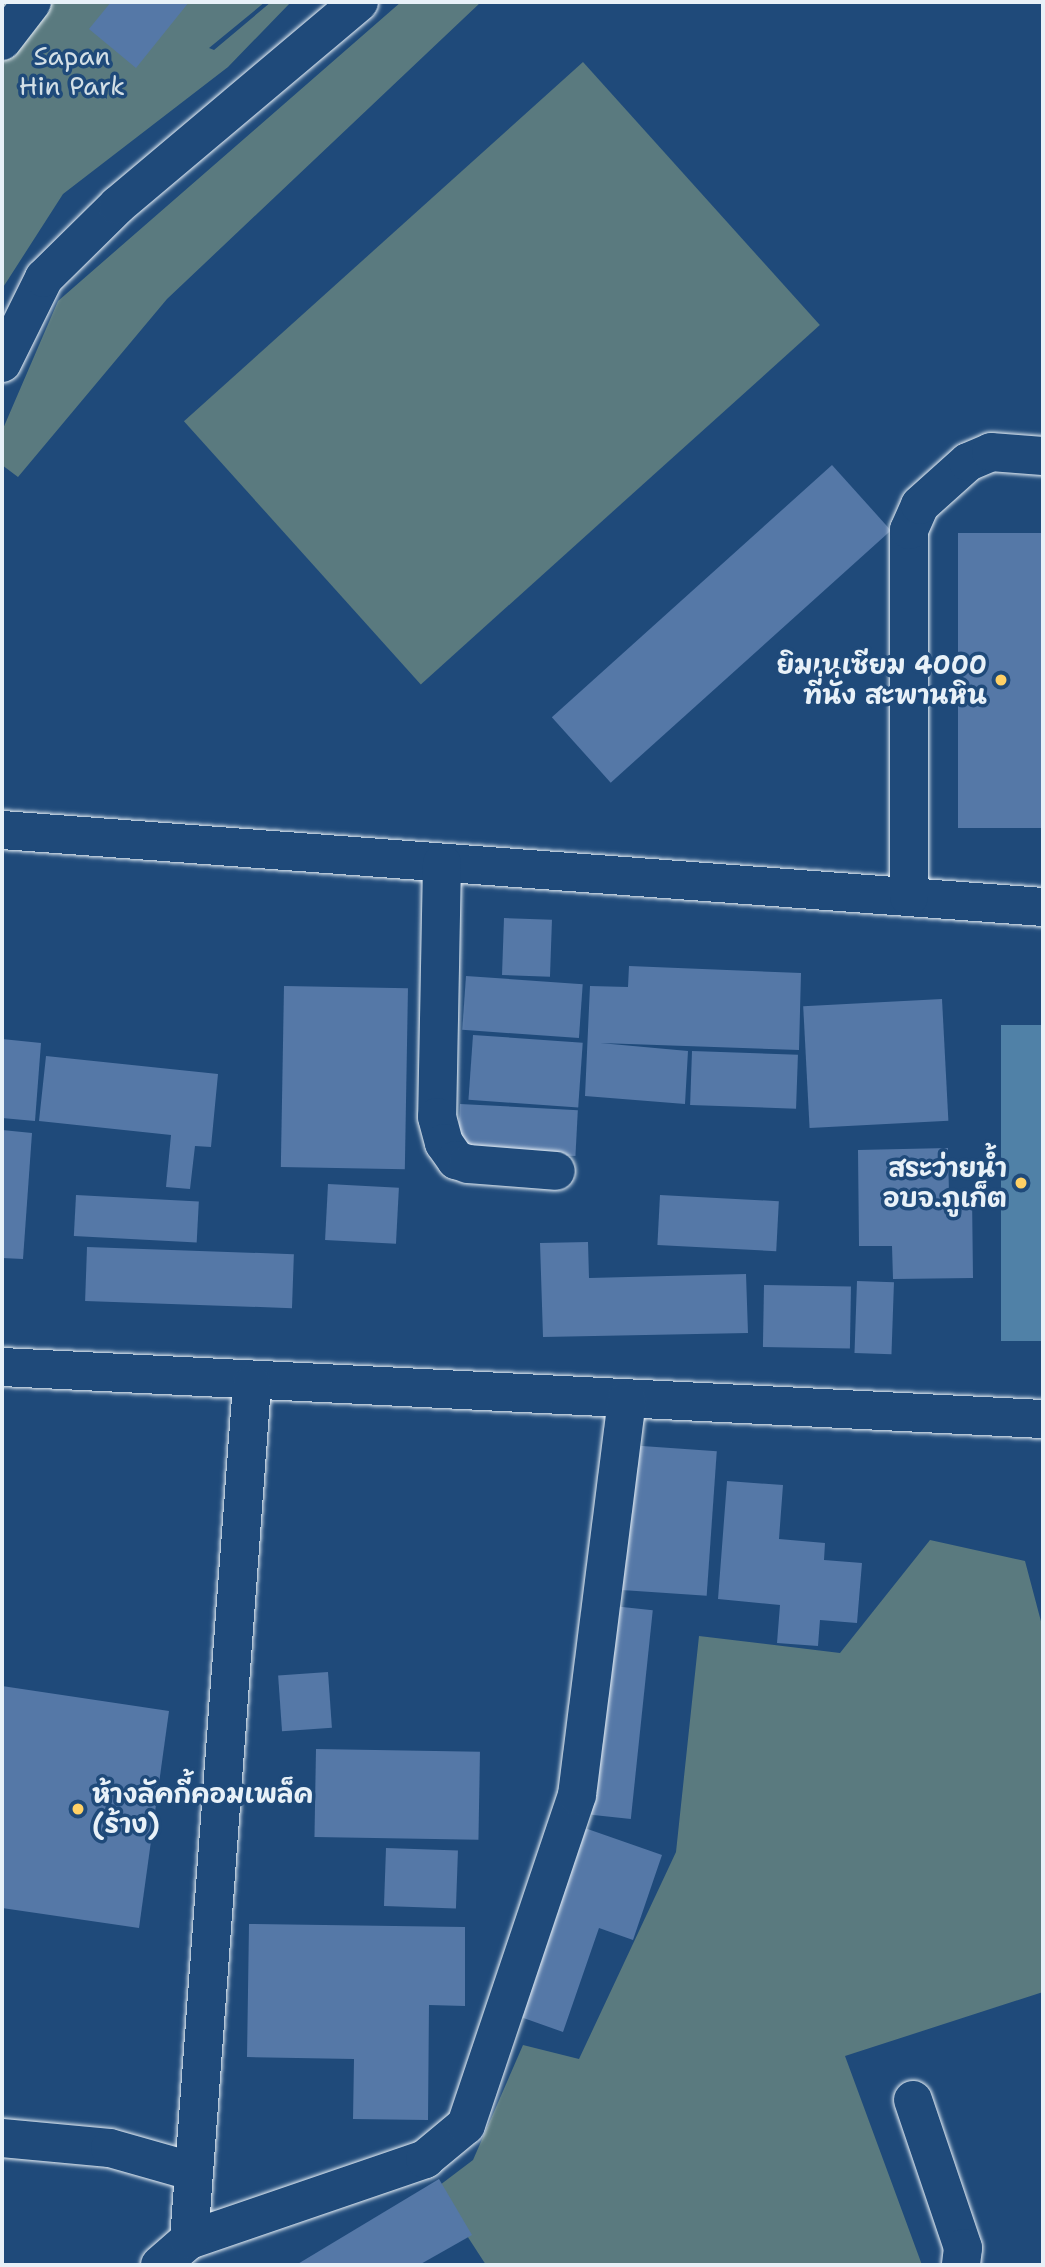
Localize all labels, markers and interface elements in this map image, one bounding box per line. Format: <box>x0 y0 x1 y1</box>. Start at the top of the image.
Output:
park label: Sapan Hin Park <box>19 40 125 102</box>
place label: ยิมเนเซียม 4000 ที่นั่ง สะพานหิน <box>776 649 987 710</box>
marker: ยิมเนเซียม 4000 ที่นั่ง สะพานหิน <box>993 672 1009 688</box>
place label: สระว่ายน้ำ อบจ.ภูเก็ต <box>883 1152 1007 1214</box>
marker: สระว่ายน้ำ อบจ.ภูเก็ต <box>1013 1175 1029 1191</box>
place label: ห้างลัคกี้คอมเพล็ค (ร้าง) <box>92 1778 313 1840</box>
marker: ห้างลัคกี้คอมเพล็ค (ร้าง) <box>70 1801 86 1817</box>

